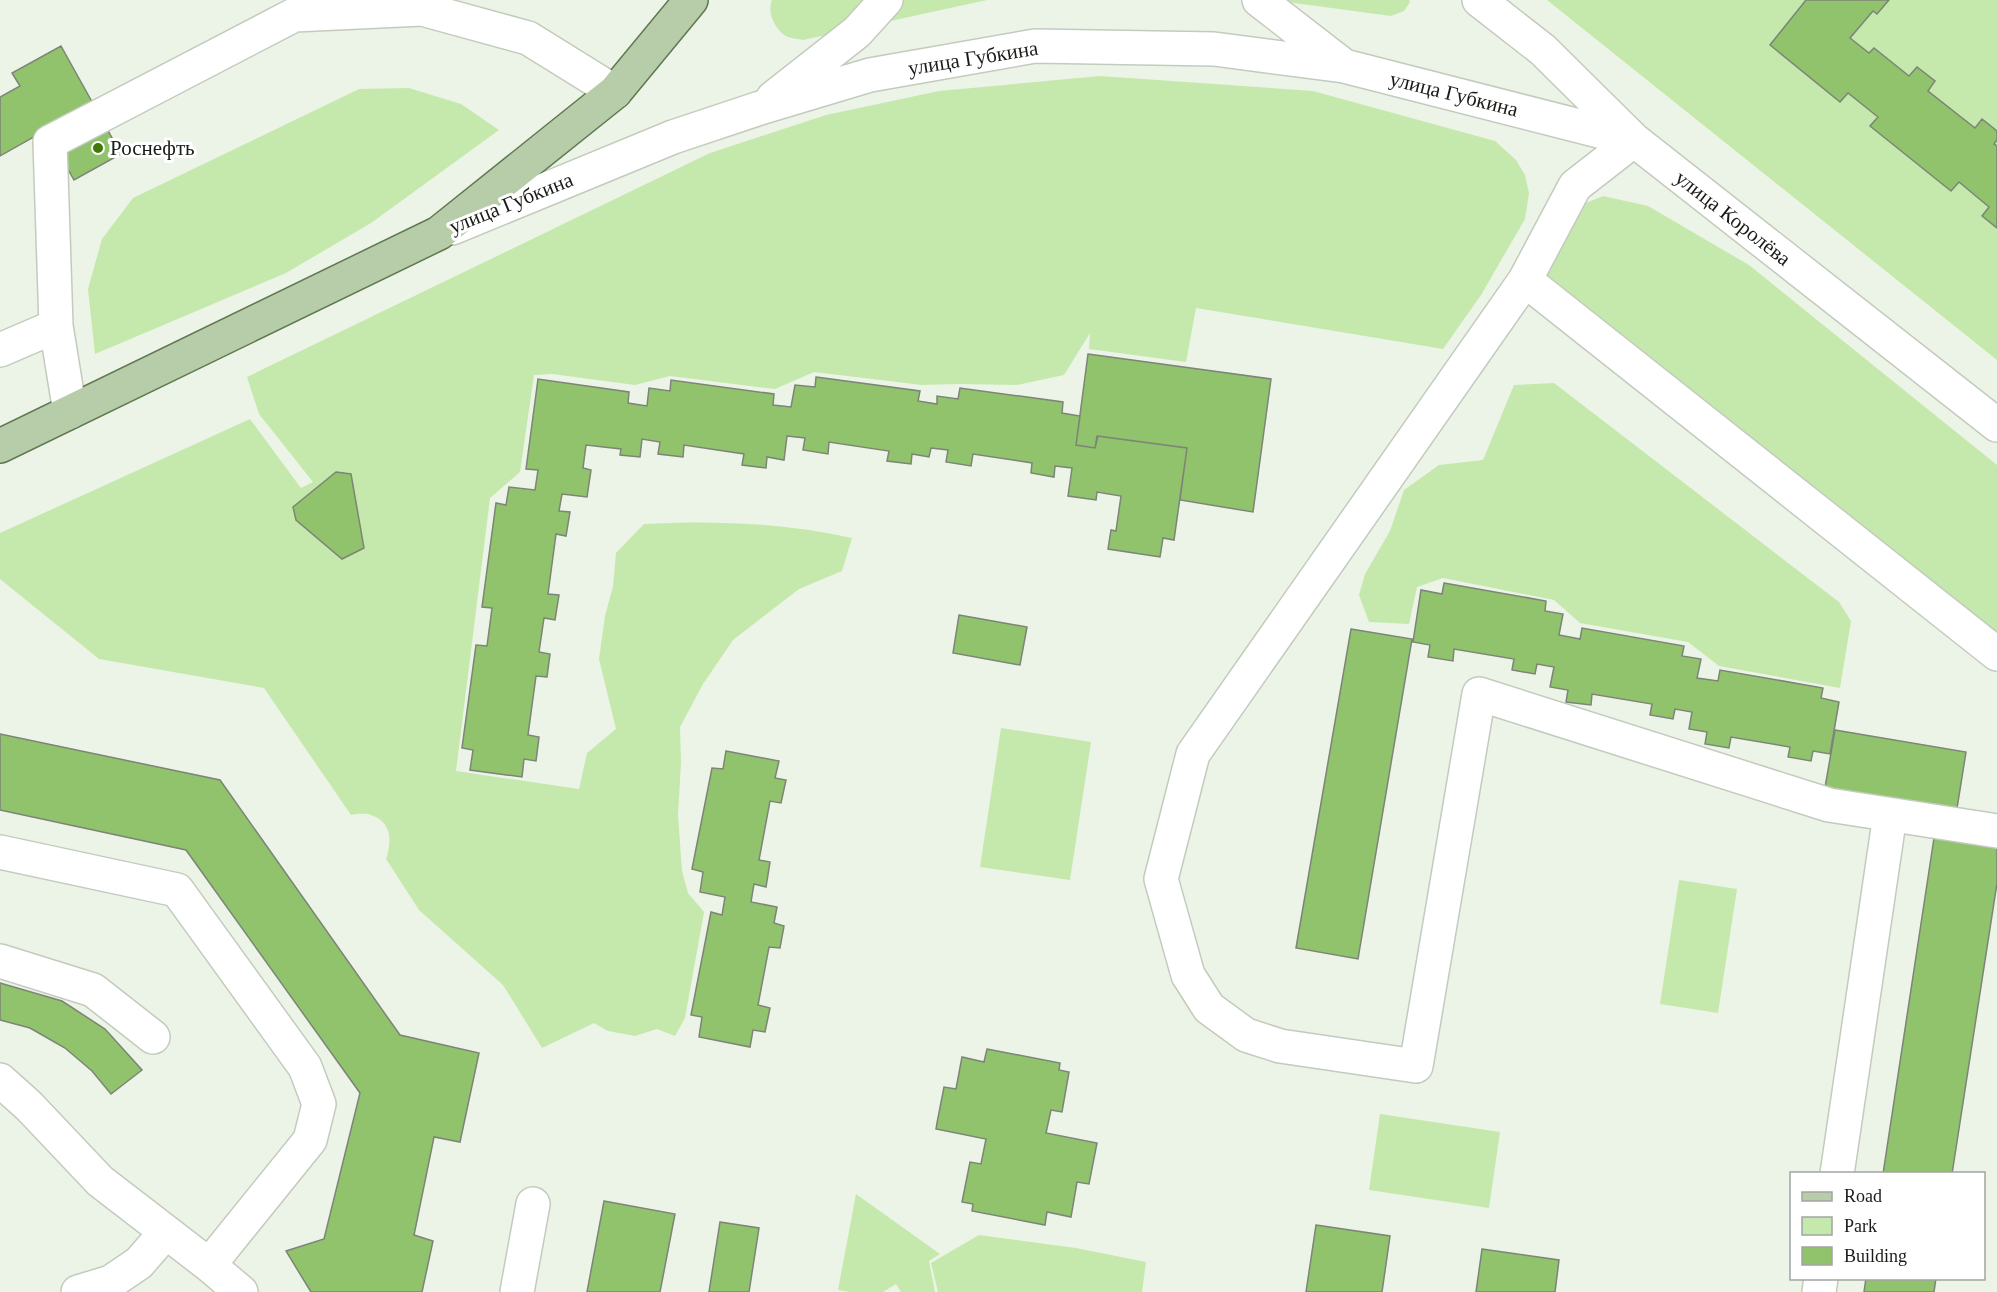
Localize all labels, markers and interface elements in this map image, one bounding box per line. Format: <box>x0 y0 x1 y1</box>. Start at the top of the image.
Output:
street label: улица Губкина <box>906 36 1040 80</box>
street label: улица Губкина <box>1387 66 1521 122</box>
place label: Роснефть <box>110 136 195 160</box>
marker: Роснефть <box>91 141 105 155</box>
street label: улица Королёва <box>1670 165 1796 271</box>
street label: улица Губкина <box>446 167 577 239</box>
legend <box>1790 1172 1985 1280</box>
text: Road <box>1844 1186 1882 1206</box>
text: Park <box>1844 1216 1877 1236</box>
text: Building <box>1844 1246 1907 1266</box>

